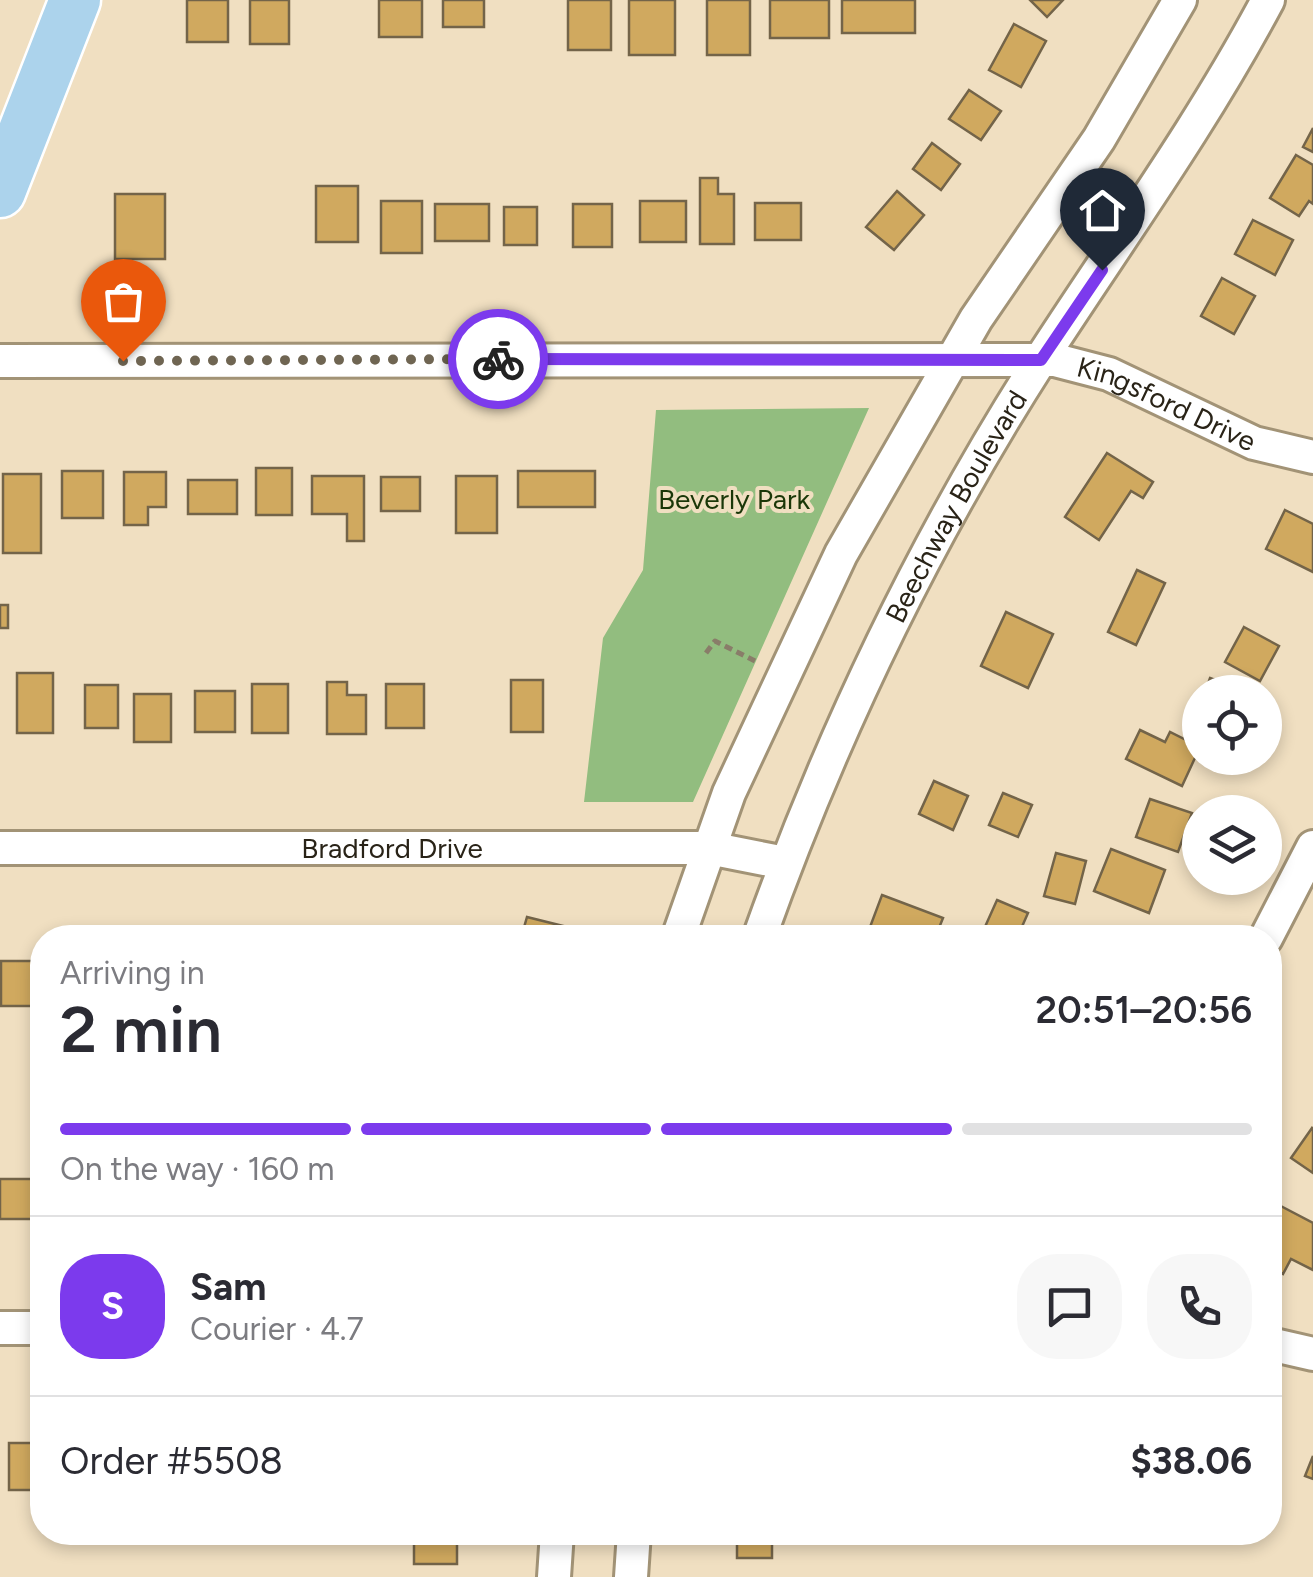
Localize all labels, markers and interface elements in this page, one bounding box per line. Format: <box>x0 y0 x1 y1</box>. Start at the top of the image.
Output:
pin <box>1060 168 1145 271</box>
icon: home <box>1075 183 1130 238</box>
pin <box>81 259 166 362</box>
icon: bag <box>96 274 151 329</box>
courier <box>448 309 548 409</box>
icon: bike <box>471 332 526 387</box>
street label: Kingsford Drive <box>1074 349 1261 458</box>
street label: Beechway Boulevard <box>878 384 1034 628</box>
park label: Beverly Park <box>658 482 810 516</box>
map controls <box>1182 675 1282 895</box>
button: locate <box>1182 675 1282 775</box>
button: layers <box>1182 795 1282 895</box>
street label: Bradford Drive <box>301 831 483 865</box>
text: Arriving in <box>60 954 205 992</box>
text: 20:51–20:56 <box>1036 987 1252 1033</box>
text: 2 min <box>60 990 222 1068</box>
text: On the way · 160 m <box>60 1150 334 1188</box>
button: chat <box>1017 1254 1122 1359</box>
button: phone <box>1147 1254 1252 1359</box>
text: Sam <box>190 1264 266 1310</box>
text: S <box>101 1283 124 1329</box>
text: Courier · 4.7 <box>190 1310 364 1348</box>
text: Order #5508 <box>60 1438 283 1484</box>
text: $38.06 <box>1130 1438 1252 1484</box>

